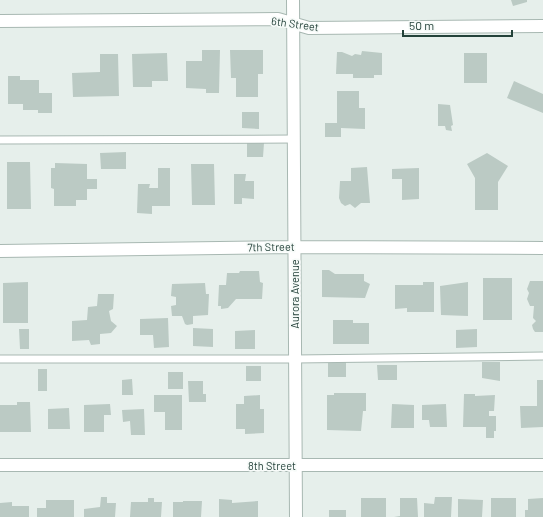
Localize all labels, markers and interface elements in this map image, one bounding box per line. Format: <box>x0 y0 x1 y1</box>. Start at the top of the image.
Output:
scale bar <box>403 12 512 38</box>
street label: 6th Street <box>270 14 320 33</box>
text: 50 m <box>409 18 434 32</box>
street label: 7th Street <box>247 240 295 253</box>
street label: Aurora Avenue <box>288 259 301 329</box>
street label: 8th Street <box>248 459 296 472</box>

